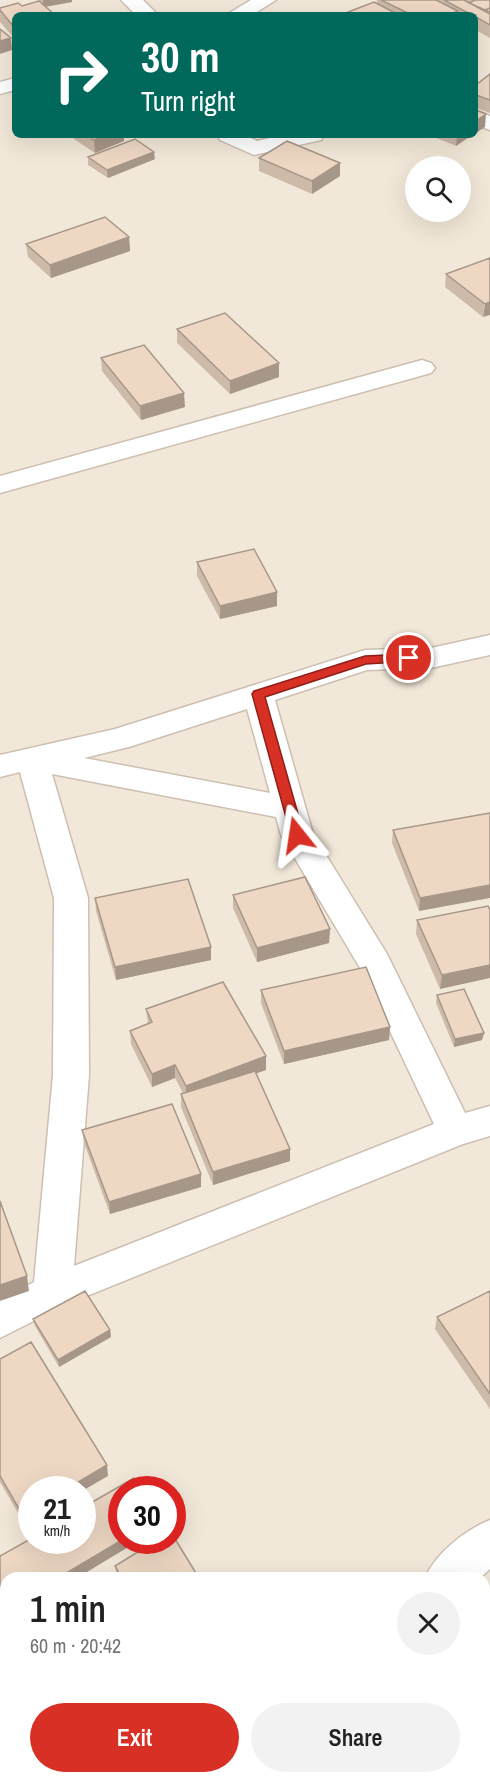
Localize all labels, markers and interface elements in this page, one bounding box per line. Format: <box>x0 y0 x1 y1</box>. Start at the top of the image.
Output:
text: 30 m <box>141 29 220 85</box>
icon: right <box>42 36 120 114</box>
text: Turn right <box>141 83 235 119</box>
map controls <box>405 156 471 222</box>
button: search <box>405 156 471 222</box>
pin <box>383 632 434 683</box>
icon: arrive <box>392 641 425 674</box>
position arrow <box>265 803 329 867</box>
speed limit sign: 30 <box>108 1476 186 1554</box>
text: 21 <box>43 1488 71 1528</box>
text: km/h <box>44 1520 70 1541</box>
text: 1 min <box>30 1585 106 1633</box>
button: close <box>397 1592 460 1655</box>
text: 60 m · 20:42 <box>30 1632 121 1659</box>
button: Exit <box>30 1703 239 1772</box>
button: Share <box>251 1703 460 1772</box>

